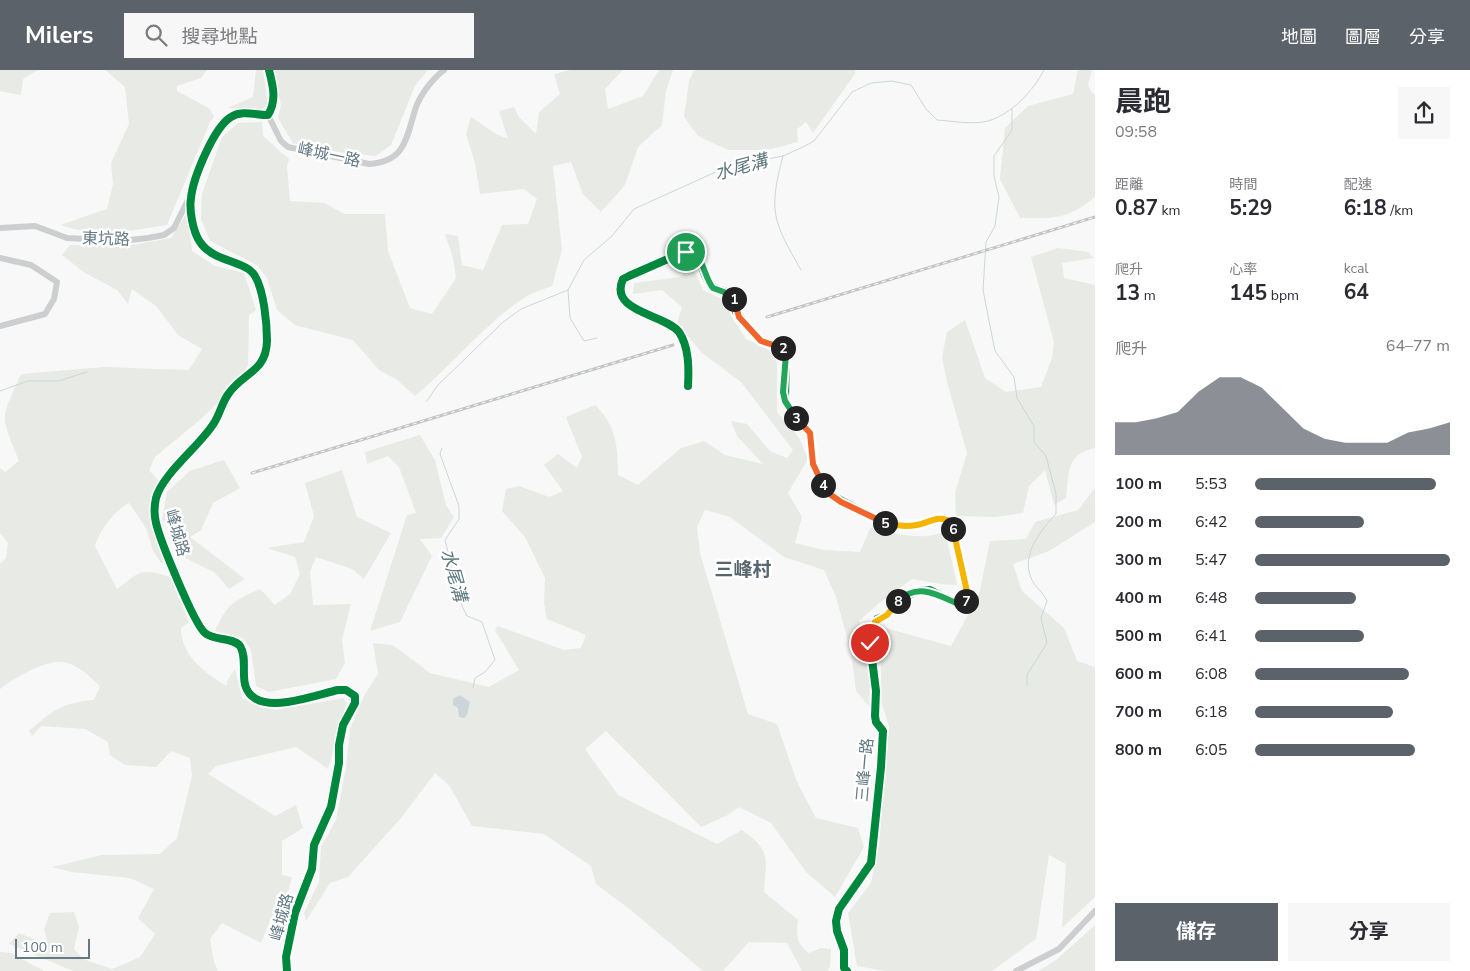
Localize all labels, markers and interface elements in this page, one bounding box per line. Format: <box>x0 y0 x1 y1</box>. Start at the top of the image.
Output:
search box <box>124 13 474 58</box>
text: Milers <box>25 19 94 51</box>
icon: search <box>142 21 170 49</box>
text: 搜尋地點 <box>182 24 258 50</box>
text: 地圖 <box>1281 25 1317 49</box>
text: 圖層 <box>1345 25 1381 49</box>
text: 分享 <box>1409 25 1445 49</box>
text: 晨跑 <box>1115 83 1171 121</box>
button: share <box>1398 87 1450 139</box>
text: 09:58 <box>1115 121 1157 143</box>
street label: 峰城一路 <box>295 138 363 172</box>
water label: 水尾溝 <box>712 148 773 186</box>
text: 距離 <box>1115 175 1143 194</box>
text: 時間 <box>1229 175 1257 194</box>
text: 配速 <box>1344 175 1372 194</box>
text: 0.87 <box>1115 194 1158 222</box>
text: 5:29 <box>1229 194 1272 222</box>
text: 6:18 <box>1344 194 1387 222</box>
text: km <box>1158 201 1181 220</box>
text: /km <box>1387 201 1413 220</box>
street label: 東坑路 <box>82 227 130 251</box>
pin <box>665 231 707 273</box>
icon: arrive <box>672 238 700 266</box>
text: kcal <box>1344 259 1368 278</box>
text: 爬升 <box>1115 260 1143 279</box>
text: 心率 <box>1229 260 1257 279</box>
text: 64 <box>1344 278 1369 306</box>
text: 13 <box>1115 279 1140 307</box>
text: 145 <box>1229 279 1267 307</box>
pin: 1 <box>722 286 746 312</box>
text: m <box>1140 286 1156 305</box>
text: bpm <box>1267 286 1299 305</box>
text: 1 <box>730 290 739 309</box>
text: 64–77 m <box>1386 335 1450 357</box>
pin: 2 <box>770 336 796 360</box>
text: 爬升 <box>1115 338 1147 360</box>
text: 2 <box>779 339 788 358</box>
pin: 3 <box>784 406 808 430</box>
text: 3 <box>792 409 801 428</box>
pin: 4 <box>810 472 836 498</box>
text: 100 m <box>1115 473 1162 495</box>
text: 5:53 <box>1195 473 1227 495</box>
text: 4 <box>819 476 828 495</box>
street label: 峰城路 <box>160 507 194 559</box>
pin: 5 <box>872 510 898 536</box>
text: 200 m <box>1115 511 1162 533</box>
text: 6:42 <box>1195 511 1227 533</box>
text: 5 <box>881 514 890 533</box>
pin: 6 <box>940 516 966 542</box>
text: 6 <box>949 520 958 539</box>
water label: 水尾溝 <box>435 546 473 607</box>
text: 300 m <box>1115 549 1162 571</box>
text: 5:47 <box>1195 549 1227 571</box>
district label: 三峰村 <box>714 557 772 583</box>
text: 400 m <box>1115 587 1162 609</box>
text: 6:48 <box>1195 587 1227 609</box>
pin: 8 <box>886 588 910 614</box>
pin: 7 <box>954 588 978 614</box>
text: 8 <box>894 592 903 611</box>
text: 7 <box>962 592 971 611</box>
pin <box>849 622 891 664</box>
text: 500 m <box>1115 625 1162 647</box>
text: 6:41 <box>1195 625 1227 647</box>
icon: check <box>856 629 884 657</box>
text: 600 m <box>1115 663 1162 685</box>
text: 6:08 <box>1195 663 1227 685</box>
text: 700 m <box>1115 701 1162 723</box>
text: 6:18 <box>1195 701 1227 723</box>
street label: 三峰一路 <box>851 737 879 803</box>
text: 800 m <box>1115 739 1162 761</box>
text: 6:05 <box>1195 739 1227 761</box>
street label: 峰城路 <box>265 891 299 943</box>
button: 儲存 <box>1115 903 1278 961</box>
button: 分享 <box>1288 903 1450 961</box>
scale bar <box>15 936 90 959</box>
text: 100 m <box>22 938 63 957</box>

